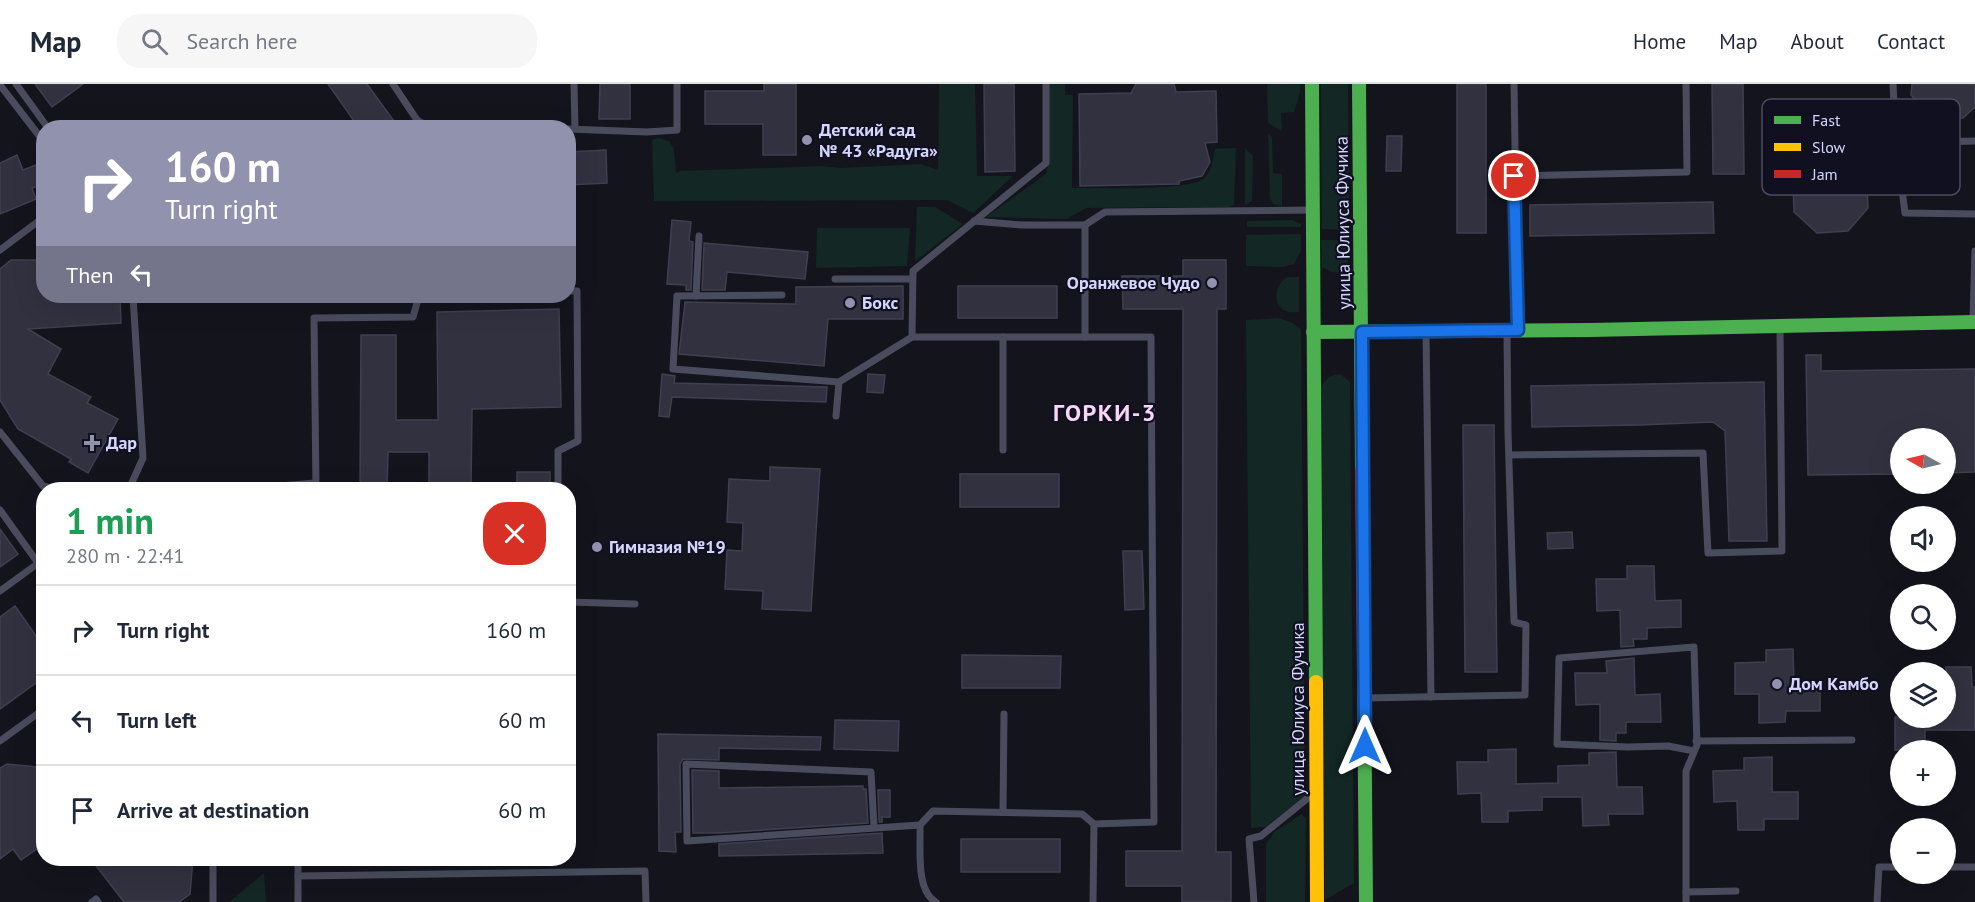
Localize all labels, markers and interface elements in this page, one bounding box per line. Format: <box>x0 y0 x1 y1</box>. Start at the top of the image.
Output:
search box <box>117 14 537 68</box>
text: Map <box>30 23 81 60</box>
icon: search <box>138 25 171 58</box>
text: Search here <box>186 27 297 55</box>
text: Home <box>1633 28 1686 55</box>
text: Map <box>1719 28 1758 55</box>
text: About <box>1791 28 1844 55</box>
text: Contact <box>1877 28 1945 55</box>
legend <box>1762 99 1960 195</box>
text: Fast <box>1812 110 1841 130</box>
place label: Детский сад № 43 «Радуга» <box>819 118 938 162</box>
marker: Детский сад № 43 «Радуга» <box>800 133 814 147</box>
street label: улица Юлиуса Фучика <box>1329 136 1356 310</box>
text: Slow <box>1812 137 1846 157</box>
text: 160 m <box>165 139 281 194</box>
icon: right <box>66 144 144 222</box>
pin <box>1488 150 1539 201</box>
icon: arrive <box>1497 159 1530 192</box>
text: Jam <box>1811 164 1838 184</box>
text: Turn right <box>165 192 278 226</box>
icon: left <box>125 258 158 291</box>
text: Then <box>66 261 113 289</box>
place label: Оранжевое Чудо <box>1067 271 1200 294</box>
marker: Оранжевое Чудо <box>1205 276 1219 290</box>
place label: Бокс <box>862 291 898 314</box>
marker: Бокс <box>843 296 857 310</box>
district label: ГОРКИ-3 <box>1053 397 1157 428</box>
north arrow <box>1890 428 1956 494</box>
map controls <box>1890 428 1956 884</box>
place label: Дар <box>106 431 137 454</box>
marker: Дар <box>83 434 101 452</box>
text: 1 min <box>66 497 154 544</box>
button: close <box>483 502 546 565</box>
button: sound <box>1890 506 1956 572</box>
place label: Гимназия №19 <box>609 535 726 558</box>
marker: Гимназия №19 <box>590 540 604 554</box>
text: 280 m · 22:41 <box>66 543 184 569</box>
button: search <box>1890 584 1956 650</box>
icon: right <box>66 614 99 647</box>
text: Turn right <box>117 616 209 644</box>
text: 160 m <box>486 616 546 644</box>
street label: улица Юлиуса Фучика <box>1286 622 1309 796</box>
button: layers <box>1890 662 1956 728</box>
place label: Дом Камбо <box>1789 672 1879 695</box>
marker: Дом Камбо <box>1770 677 1784 691</box>
icon: left <box>66 704 99 737</box>
text: Turn left <box>117 706 197 734</box>
text: 60 m <box>498 706 546 734</box>
position arrow <box>1333 714 1397 778</box>
button: + <box>1890 740 1956 806</box>
icon: arrive <box>66 794 99 827</box>
text: Arrive at destination <box>117 796 309 824</box>
text: 60 m <box>498 796 546 824</box>
button: − <box>1890 818 1956 884</box>

